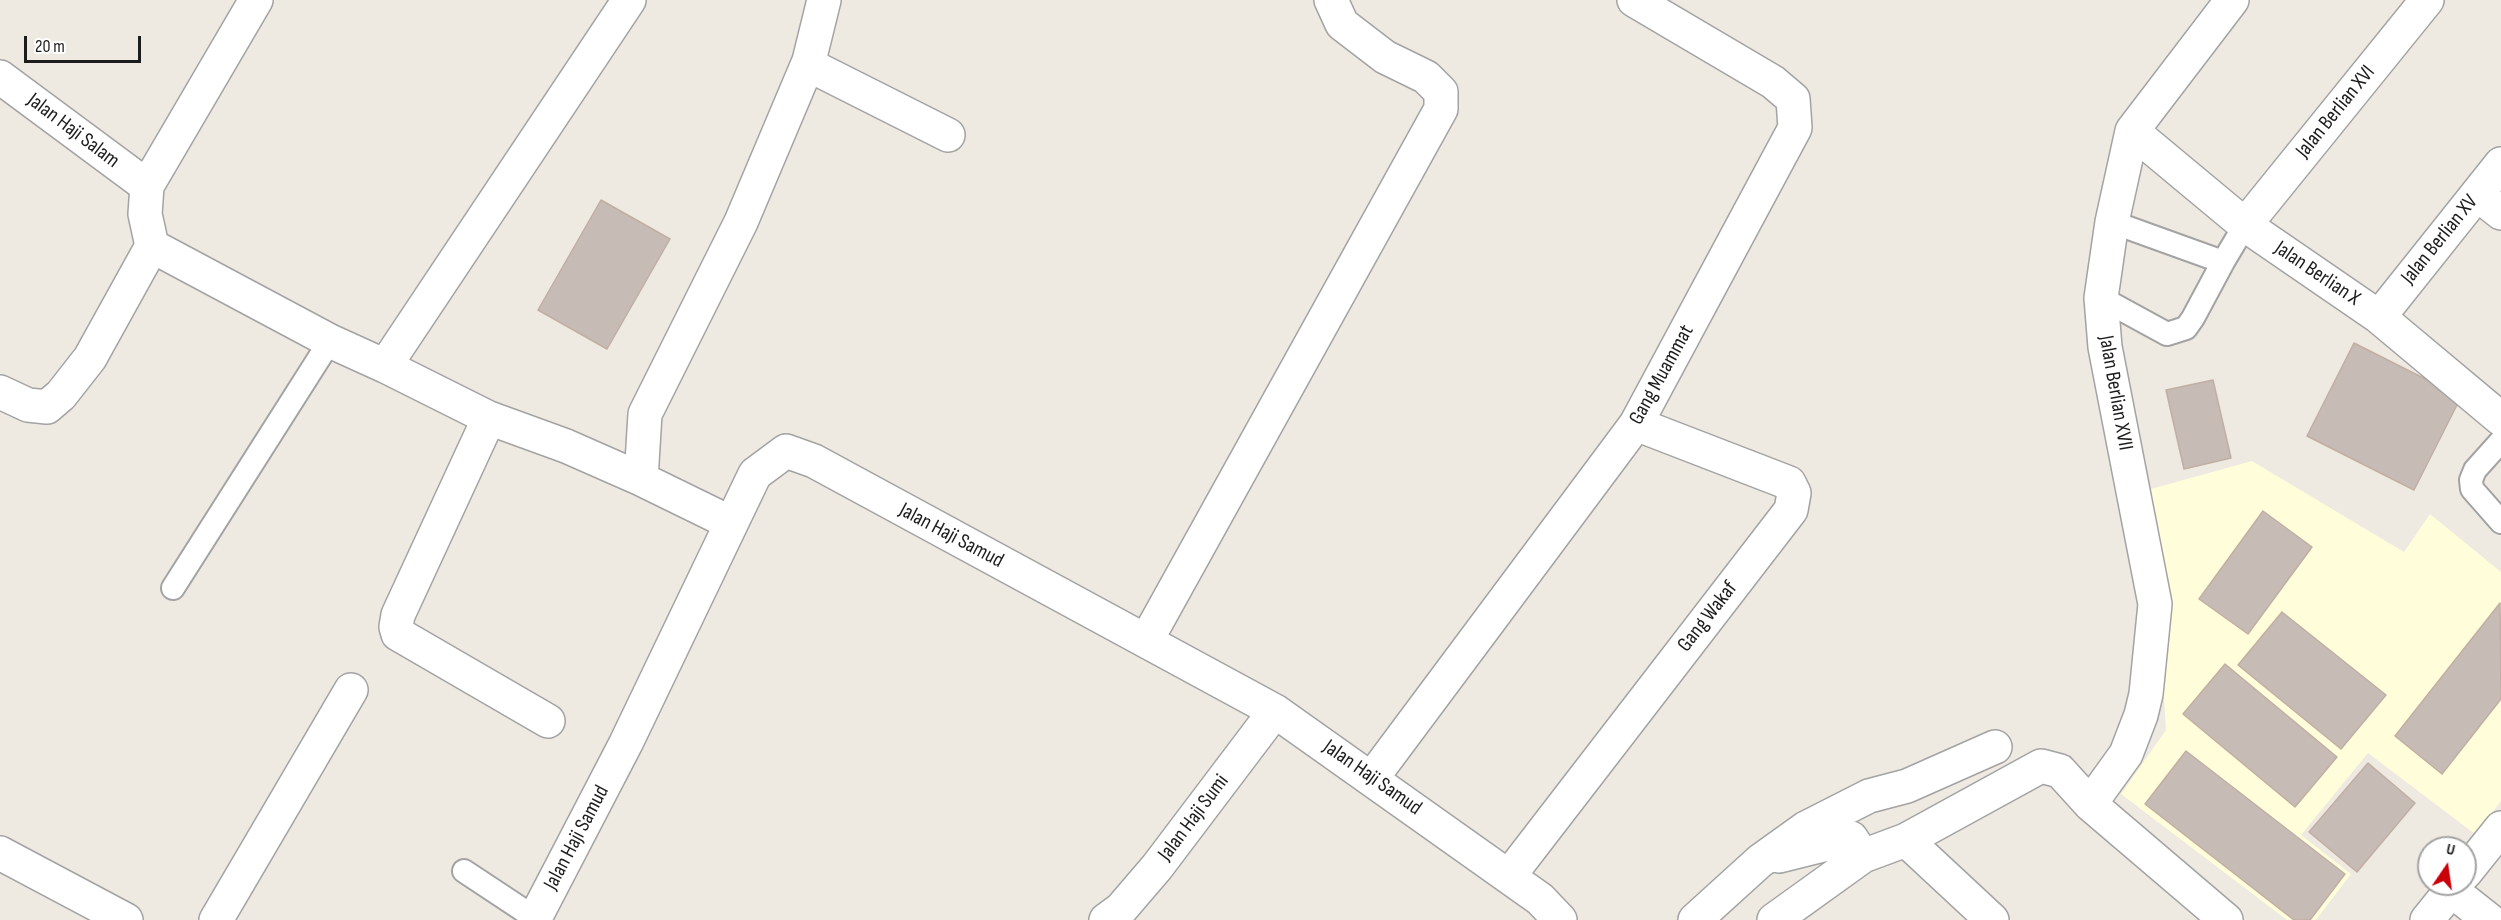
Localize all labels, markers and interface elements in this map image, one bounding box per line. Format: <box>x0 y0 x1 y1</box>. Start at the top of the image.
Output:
scale bar <box>27 24 144 62</box>
text: 20 m <box>35 36 65 57</box>
street label: Jalan Berlian XVI <box>2291 61 2381 163</box>
street label: Jalan Haji Salam <box>22 88 124 174</box>
street label: Jalan Berlian XV <box>2396 190 2484 290</box>
street label: Jalan Berlian X <box>2269 236 2365 312</box>
street label: Gang Muammat <box>1624 321 1700 429</box>
street label: Jalan Berlian XVII <box>2093 334 2137 452</box>
street label: Jalan Haji Samud <box>895 498 1007 574</box>
street label: Gang Wakaf <box>1673 577 1743 657</box>
street label: Jalan Haji Samud <box>1318 735 1426 821</box>
street label: Jalan Haji Sumi <box>1153 770 1235 866</box>
street label: Jalan Haji Samud <box>539 782 615 894</box>
north arrow <box>2417 836 2477 896</box>
text: U <box>2445 840 2457 860</box>

